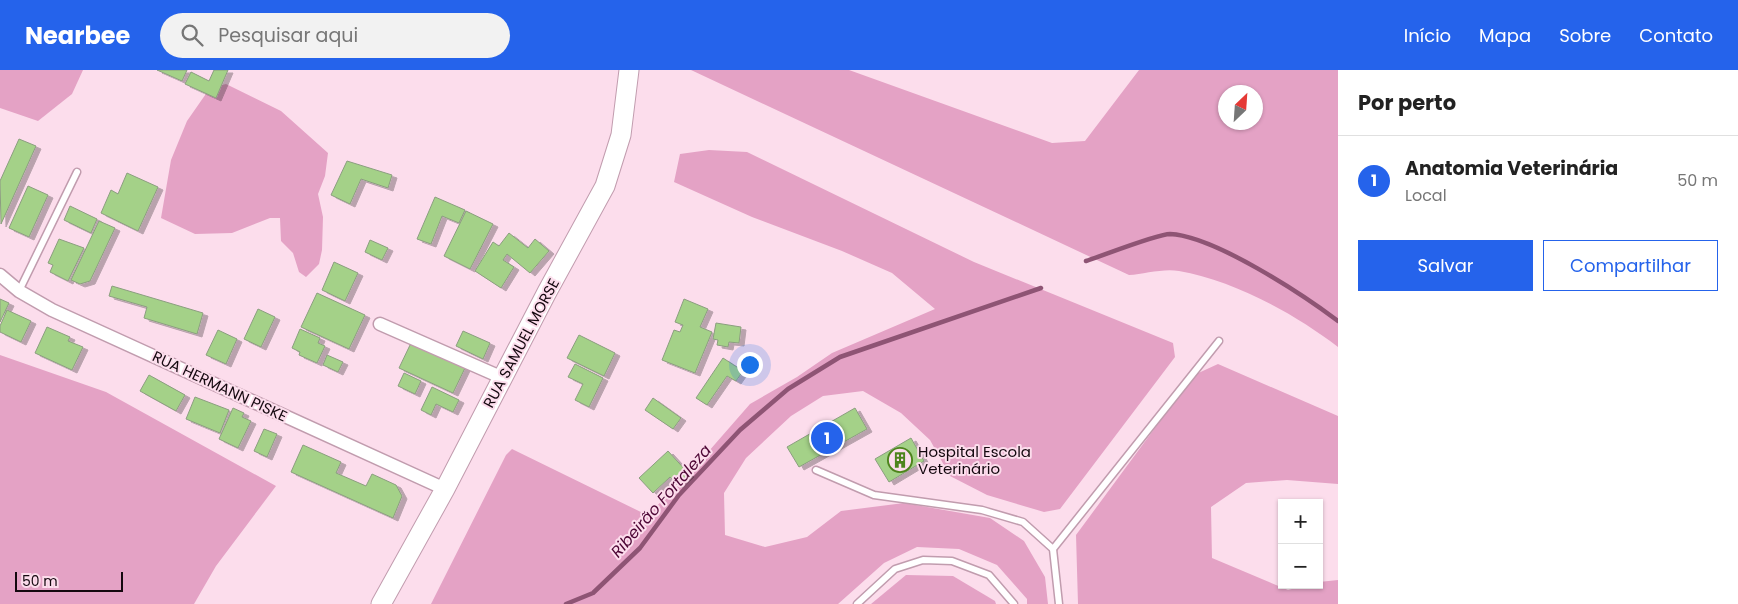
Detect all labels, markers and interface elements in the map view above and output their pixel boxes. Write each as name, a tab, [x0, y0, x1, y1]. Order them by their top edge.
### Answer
search box	[160, 13, 510, 58]
text: Nearbee	[25, 19, 130, 52]
icon: search	[178, 21, 206, 49]
text: Pesquisar aqui	[218, 22, 358, 49]
text: Início	[1404, 23, 1451, 48]
text: Mapa	[1479, 23, 1531, 48]
text: Sobre	[1559, 23, 1611, 48]
text: Contato	[1639, 23, 1713, 48]
north arrow	[1218, 85, 1263, 130]
text: Por perto	[1358, 88, 1456, 117]
text: Anatomia Veterinária	[1405, 155, 1618, 182]
text: 1	[1371, 169, 1377, 192]
text: 50 m	[1677, 169, 1718, 192]
text: Local	[1405, 184, 1447, 207]
button: Salvar	[1358, 240, 1533, 291]
button: Compartilhar	[1543, 240, 1718, 291]
street label: RUA SAMUEL MORSE	[478, 275, 564, 411]
street label: RUA HERMANN PISKE	[149, 346, 291, 426]
your location	[737, 352, 763, 378]
pin: 1	[811, 419, 843, 457]
water label: Ribeirão Fortaleza	[605, 439, 717, 563]
place label: Hospital Escola Veterinário	[918, 441, 1031, 479]
building icon: Hospital Escola Veterinário	[887, 447, 913, 473]
map controls	[1278, 499, 1323, 589]
button: +	[1278, 499, 1323, 544]
button: −	[1278, 544, 1323, 589]
scale bar	[15, 569, 122, 592]
text: 50 m	[22, 571, 58, 591]

